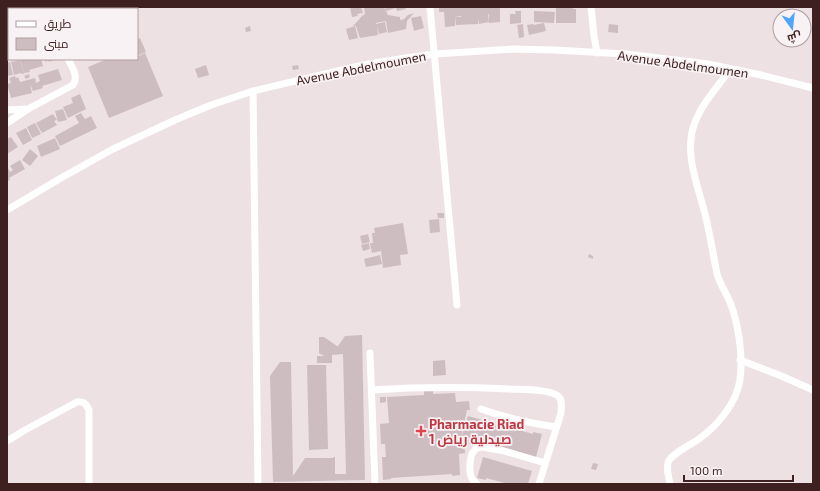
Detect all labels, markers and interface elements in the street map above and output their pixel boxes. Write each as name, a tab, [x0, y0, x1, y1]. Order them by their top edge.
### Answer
legend	[8, 8, 138, 60]
north arrow	[772, 8, 812, 48]
text: طريق	[44, 16, 72, 31]
text: ش	[786, 29, 803, 46]
text: مبنى	[44, 36, 69, 51]
street label: Avenue Abdelmoumen	[617, 47, 749, 81]
street label: Avenue Abdelmoumen	[295, 48, 427, 88]
place label: Pharmacie Riad 1 صيدلية رياض	[429, 416, 524, 447]
marker: Pharmacie Riad 1 صيدلية رياض	[416, 426, 426, 436]
scale bar	[684, 457, 793, 483]
text: 100 m	[690, 463, 722, 477]

